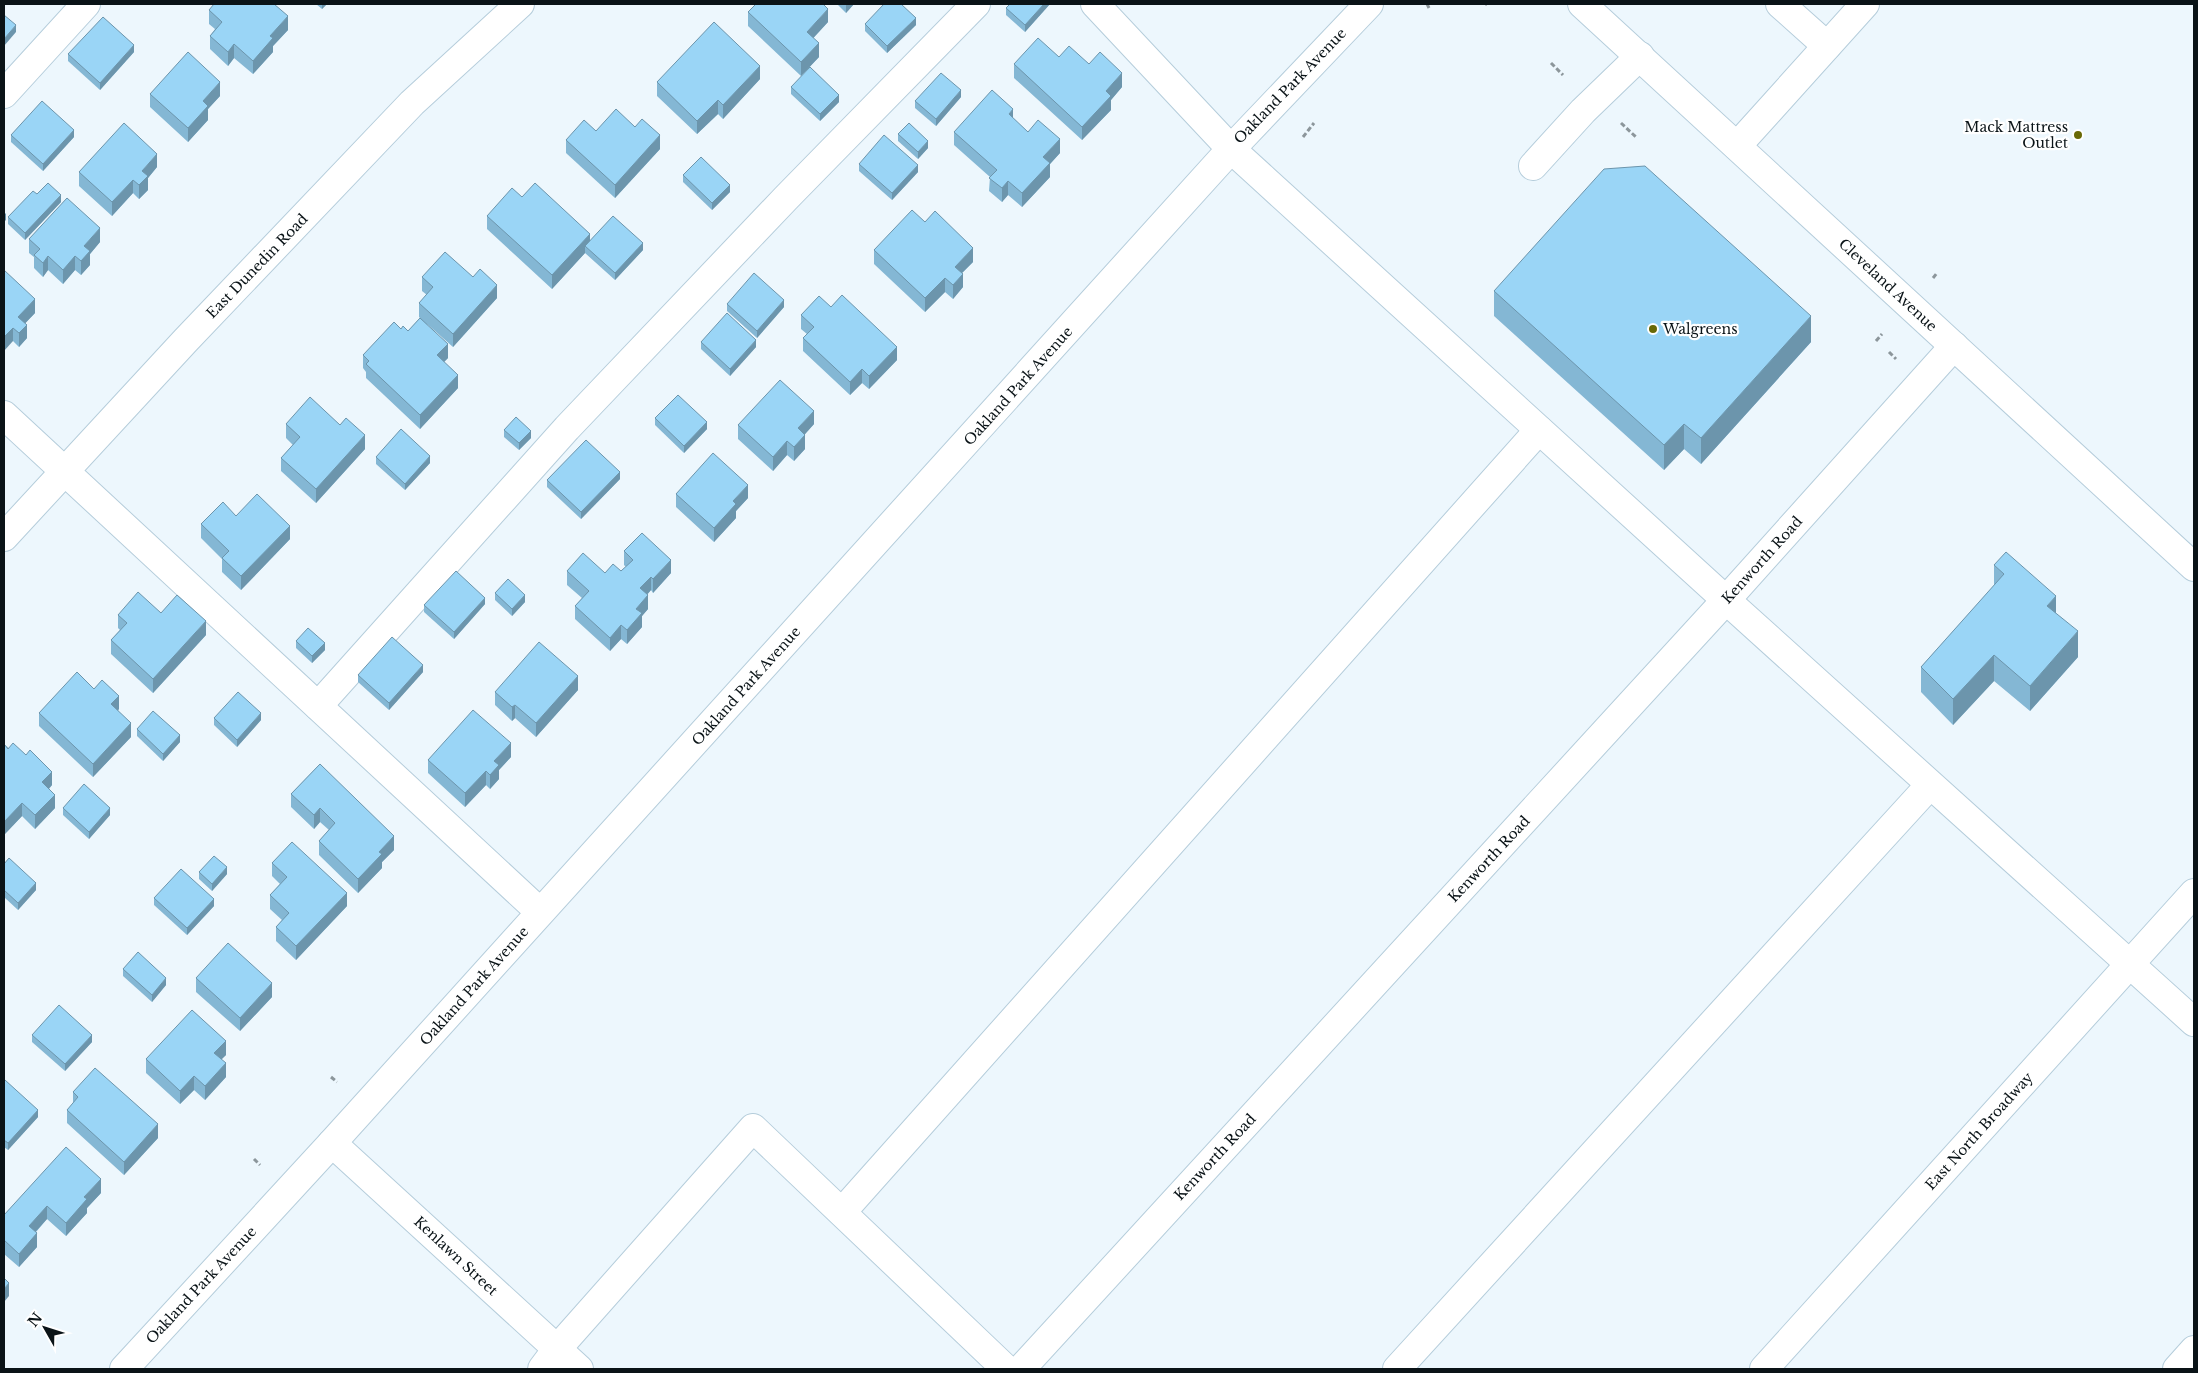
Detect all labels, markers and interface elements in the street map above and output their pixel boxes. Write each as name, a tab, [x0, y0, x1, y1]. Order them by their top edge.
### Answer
street label: Oakland Park Avenue	[1230, 24, 1350, 148]
place label: Mack Mattress Outlet	[1964, 118, 2069, 152]
marker: Mack Mattress Outlet	[2072, 129, 2084, 141]
street label: East Dunedin Road	[203, 210, 312, 322]
street label: Cleveland Avenue	[1835, 235, 1941, 335]
place label: Walgreens	[1662, 320, 1738, 338]
street label: Oakland Park Avenue	[960, 323, 1076, 449]
marker: Walgreens	[1647, 323, 1659, 335]
street label: Kenworth Road	[1718, 512, 1806, 608]
street label: Oakland Park Avenue	[688, 623, 804, 749]
street label: Kenworth Road	[1444, 812, 1534, 906]
street label: Oakland Park Avenue	[416, 923, 532, 1049]
street label: East North Broadway	[1921, 1068, 2037, 1194]
street label: Kenworth Road	[1170, 1110, 1260, 1204]
street label: Kenlawn Street	[410, 1213, 502, 1300]
street label: Oakland Park Avenue	[142, 1223, 260, 1347]
north arrow	[20, 1303, 70, 1353]
text: N	[24, 1309, 46, 1331]

